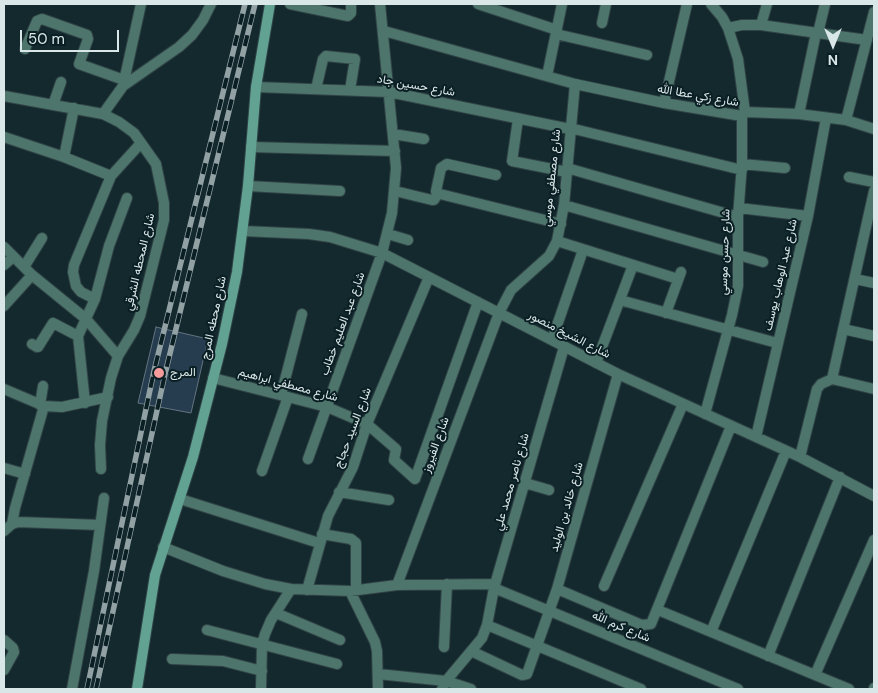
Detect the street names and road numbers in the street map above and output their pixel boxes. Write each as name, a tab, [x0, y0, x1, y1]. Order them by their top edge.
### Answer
street label: شارع حسين جاد	[376, 72, 456, 100]
street label: شارع زكي عطا الله	[656, 82, 740, 110]
street label: شارع مصطفي موسي	[540, 128, 564, 228]
street label: شارع حسن موسي	[716, 209, 734, 295]
street label: شارع المحطه الشرقي	[122, 212, 158, 312]
street label: شارع عبد الوهاب يوسف	[761, 218, 801, 332]
street label: شارع عبد العليم خطاب	[318, 270, 368, 378]
street label: شارع محطه المرج	[198, 275, 230, 361]
street label: شارع الشيخ منصور	[525, 308, 613, 362]
street label: شارع مصطفي ابراهيم	[237, 365, 339, 405]
street label: شارع السيد حجاج	[331, 386, 375, 470]
street label: شارع الفيروز	[419, 415, 453, 475]
street label: شارع ناصر محمد علي	[491, 432, 533, 532]
street label: شارع خالد بن الوليد	[547, 460, 587, 554]
street label: شارع كرم الله	[590, 608, 652, 646]

